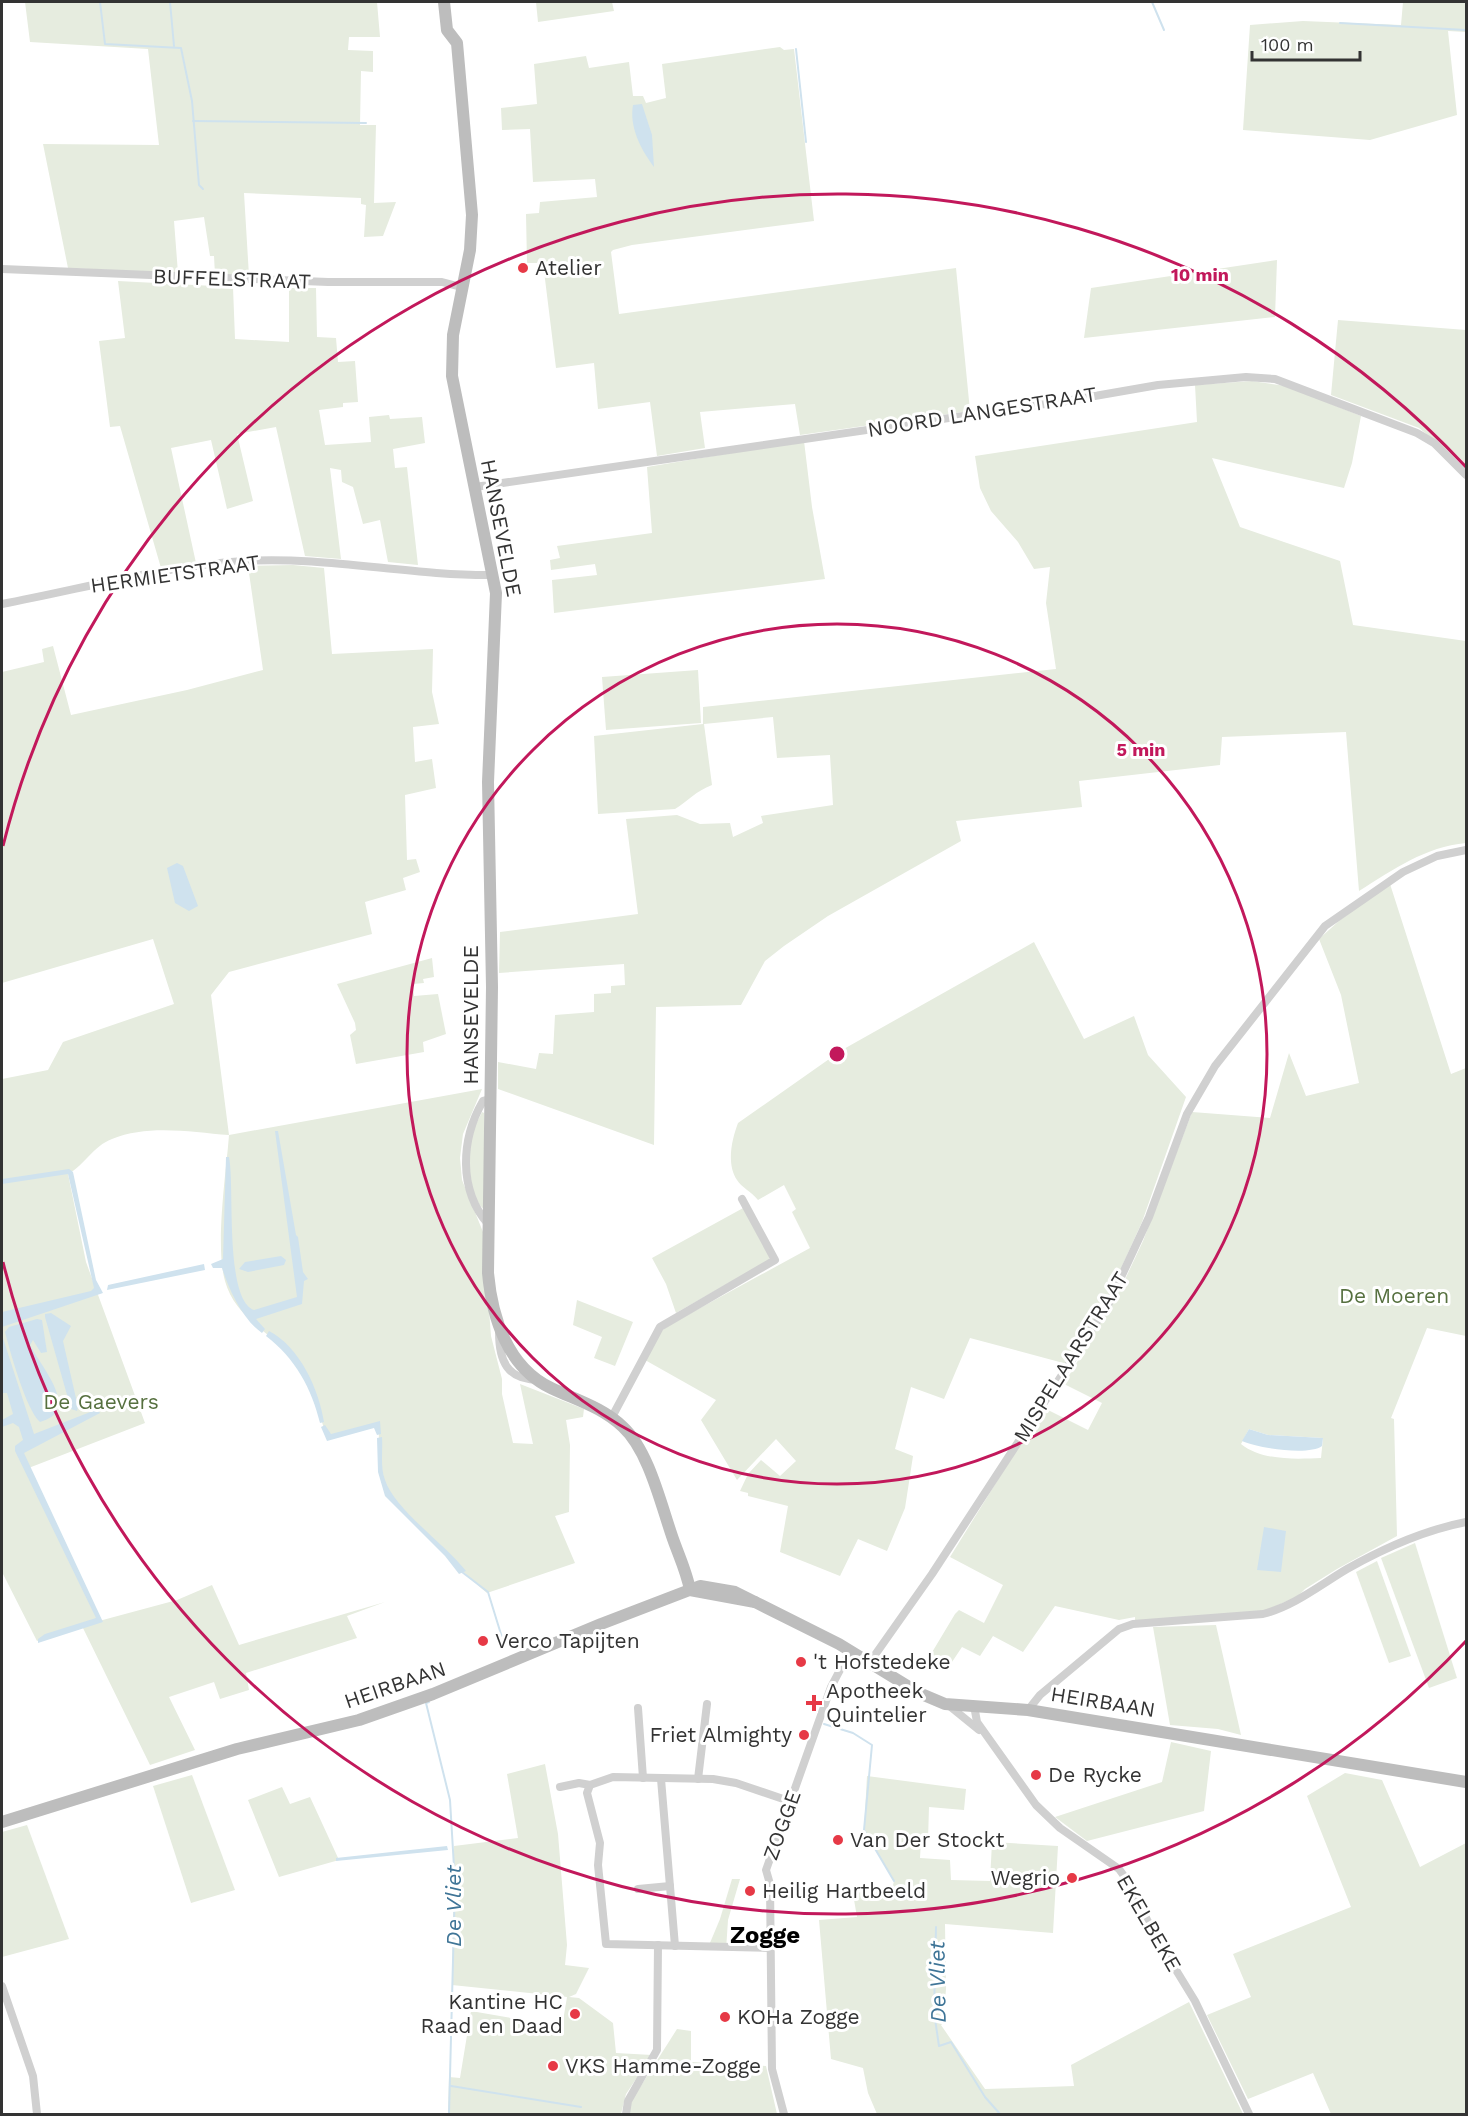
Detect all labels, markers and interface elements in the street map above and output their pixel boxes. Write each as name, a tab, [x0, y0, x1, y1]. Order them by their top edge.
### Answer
scale bar	[1252, 24, 1360, 62]
text: 100 m	[1261, 34, 1314, 55]
place label: Atelier	[535, 255, 602, 280]
marker: Atelier	[516, 261, 530, 275]
street label: BUFFELSTRAAT	[153, 263, 312, 294]
text: 10 min	[1171, 264, 1229, 285]
street label: NOORD LANGESTRAAT	[866, 381, 1099, 442]
street label: HANSEVELDE	[476, 457, 527, 599]
street label: HERMIETSTRAAT	[89, 549, 261, 598]
text: 5 min	[1117, 739, 1165, 760]
street label: HANSEVELDE	[458, 945, 483, 1085]
centre of rings	[827, 1044, 847, 1064]
street label: MISPELAARSTRAAT	[1008, 1267, 1133, 1446]
park label: De Moeren	[1339, 1283, 1449, 1308]
park label: De Gaevers	[43, 1389, 159, 1414]
place label: Verco Tapijten	[495, 1628, 640, 1653]
marker: Verco Tapijten	[476, 1634, 490, 1648]
place label: 't Hofstedeke	[813, 1649, 951, 1674]
marker: 't Hofstedeke	[794, 1655, 808, 1669]
street label: HEIRBAAN	[341, 1656, 449, 1714]
place label: Apotheek Quintelier	[826, 1678, 927, 1727]
street label: HEIRBAAN	[1049, 1681, 1157, 1722]
marker: Apotheek Quintelier	[807, 1696, 821, 1710]
place label: Friet Almighty	[649, 1722, 792, 1747]
marker: Friet Almighty	[797, 1728, 811, 1742]
place label: De Rycke	[1048, 1762, 1142, 1787]
marker: De Rycke	[1029, 1768, 1043, 1782]
street label: ZOGGE	[757, 1786, 806, 1863]
place label: Van Der Stockt	[850, 1827, 1004, 1852]
marker: Van Der Stockt	[831, 1833, 845, 1847]
water label: De Vliet	[441, 1864, 466, 1947]
place label: Wegrio	[990, 1865, 1060, 1890]
street label: EKELBEKE	[1112, 1870, 1187, 1976]
marker: Wegrio	[1065, 1871, 1079, 1885]
place label: Heilig Hartbeeld	[762, 1878, 926, 1903]
marker: Heilig Hartbeeld	[743, 1884, 757, 1898]
district label: Zogge	[730, 1921, 800, 1949]
water label: De Vliet	[924, 1940, 951, 2023]
place label: Kantine HC Raad en Daad	[421, 1989, 563, 2038]
place label: KOHa Zogge	[737, 2004, 860, 2029]
marker: Kantine HC Raad en Daad	[568, 2007, 582, 2021]
marker: KOHa Zogge	[718, 2010, 732, 2024]
place label: VKS Hamme-Zogge	[565, 2053, 761, 2078]
marker: VKS Hamme-Zogge	[546, 2059, 560, 2073]

